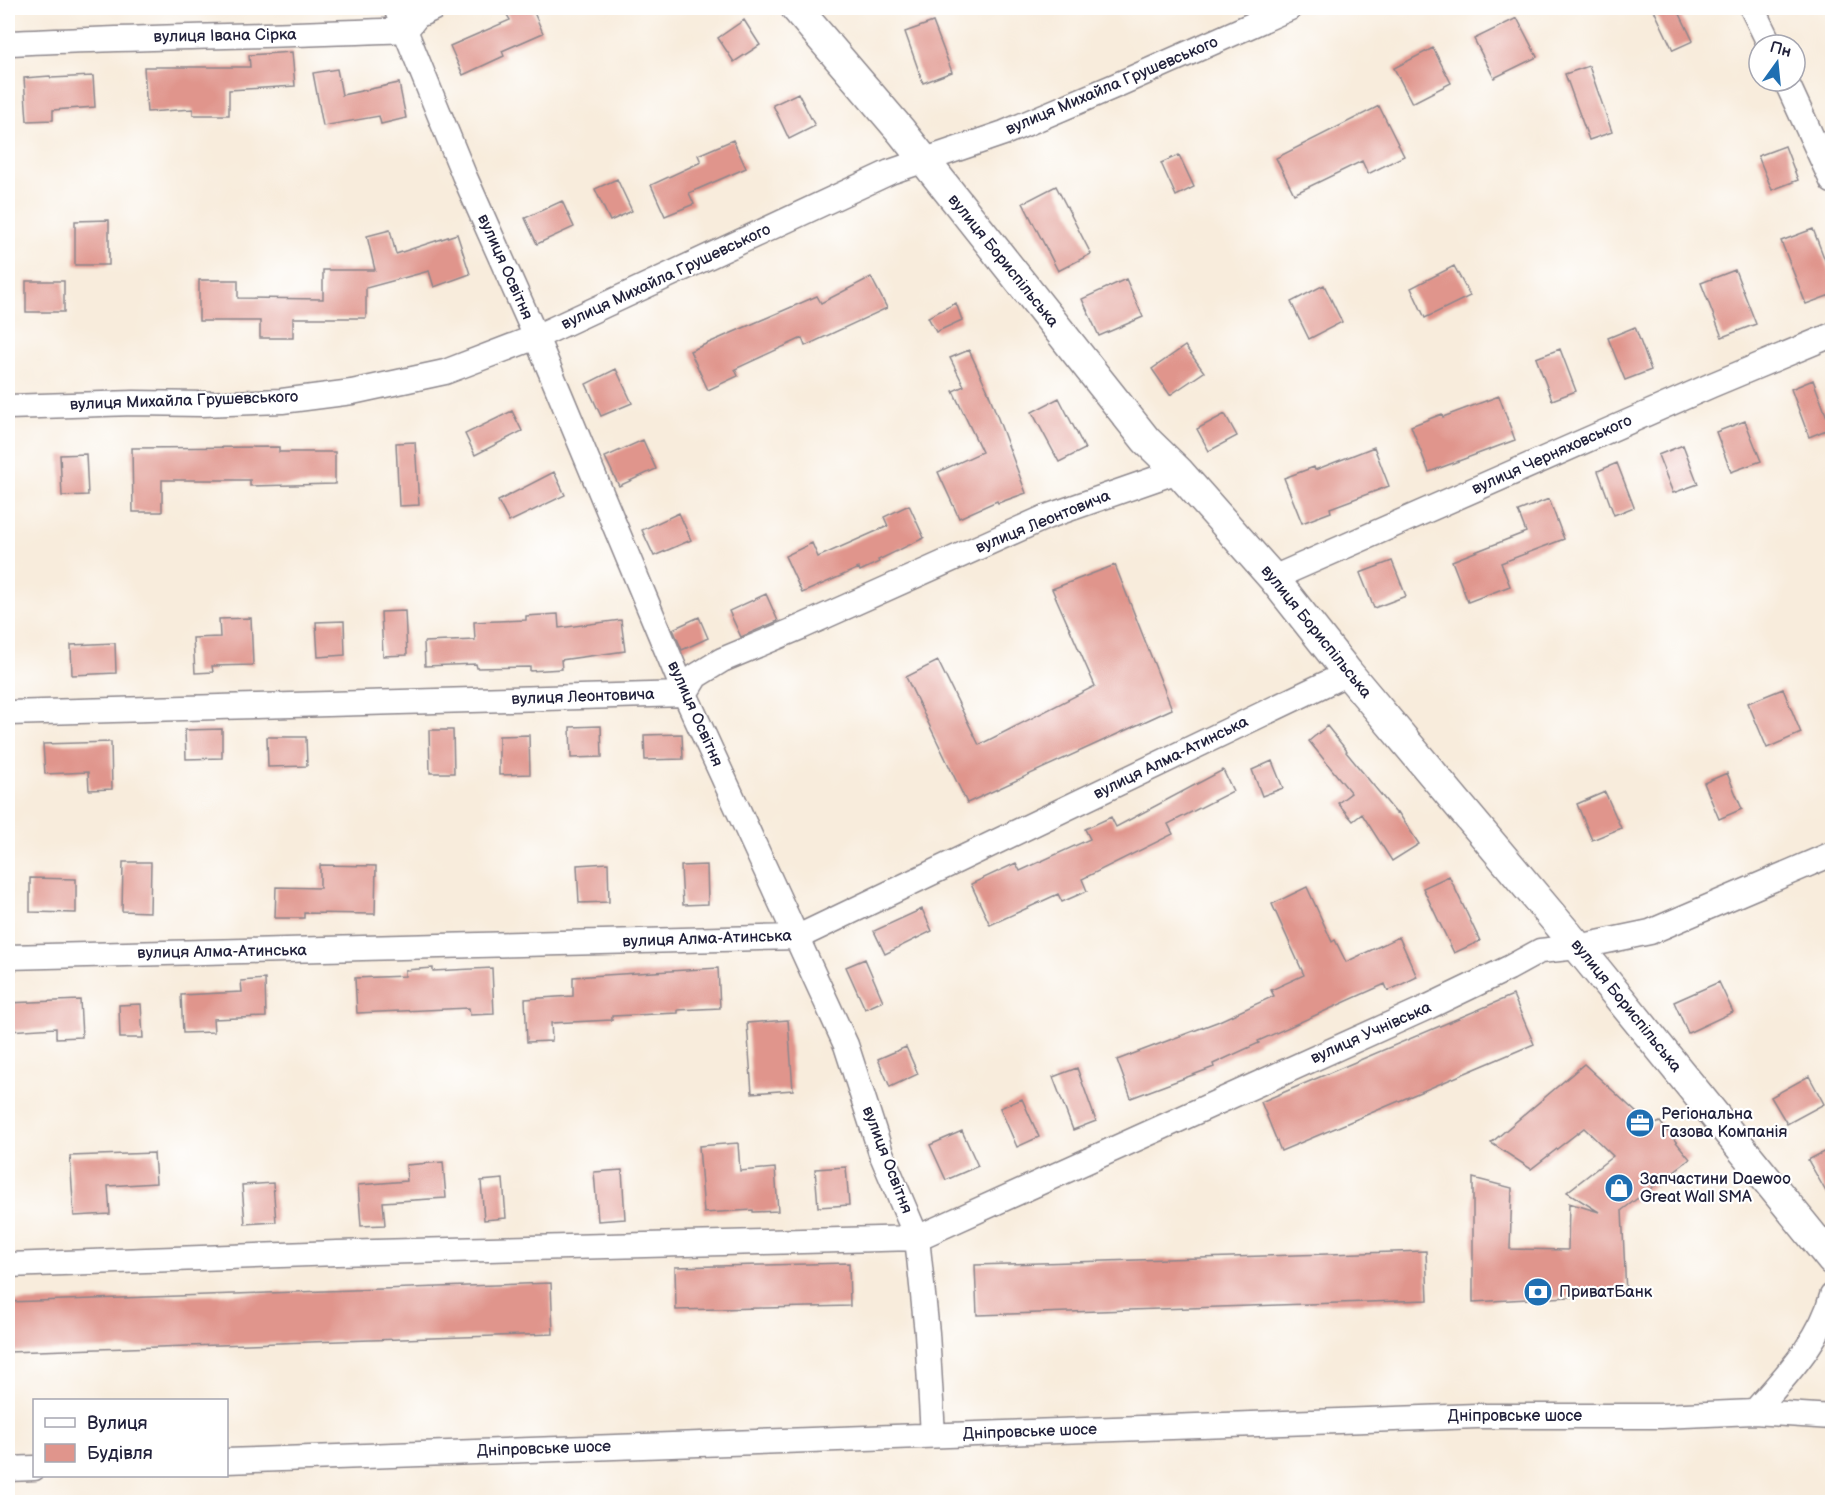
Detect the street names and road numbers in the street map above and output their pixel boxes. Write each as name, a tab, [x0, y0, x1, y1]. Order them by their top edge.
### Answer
street label: вулиця Івана Сірка	[153, 25, 297, 47]
street label: вулиця Михайла Грушевського	[1003, 33, 1221, 139]
street label: вулиця Бориспільська	[944, 191, 1063, 332]
street label: вулиця Освітня	[473, 211, 537, 323]
street label: вулиця Михайла Грушевського	[558, 220, 774, 334]
street label: вулиця Михайла Грушевського	[69, 388, 299, 414]
street label: вулиця Черняховського	[1469, 411, 1635, 499]
street label: вулиця Леонтовича	[973, 486, 1114, 558]
street label: вулиця Бориспільська	[1257, 562, 1376, 703]
street label: вулиця Освітня	[663, 658, 727, 770]
street label: вулиця Леонтовича	[511, 685, 656, 709]
street label: вулиця Алма-Атинська	[1091, 712, 1252, 804]
street label: вулиця Алма-Атинська	[622, 927, 793, 951]
street label: вулиця Бориспільська	[1567, 936, 1686, 1077]
street label: вулиця Алма-Атинська	[137, 941, 308, 963]
street label: вулиця Учнівська	[1308, 998, 1435, 1068]
street label: вулиця Освітня	[858, 1104, 916, 1216]
street label: Дніпровське шосе	[1448, 1407, 1582, 1426]
street label: Дніпровське шосе	[963, 1420, 1098, 1444]
street label: Дніпровське шосе	[477, 1437, 612, 1461]

